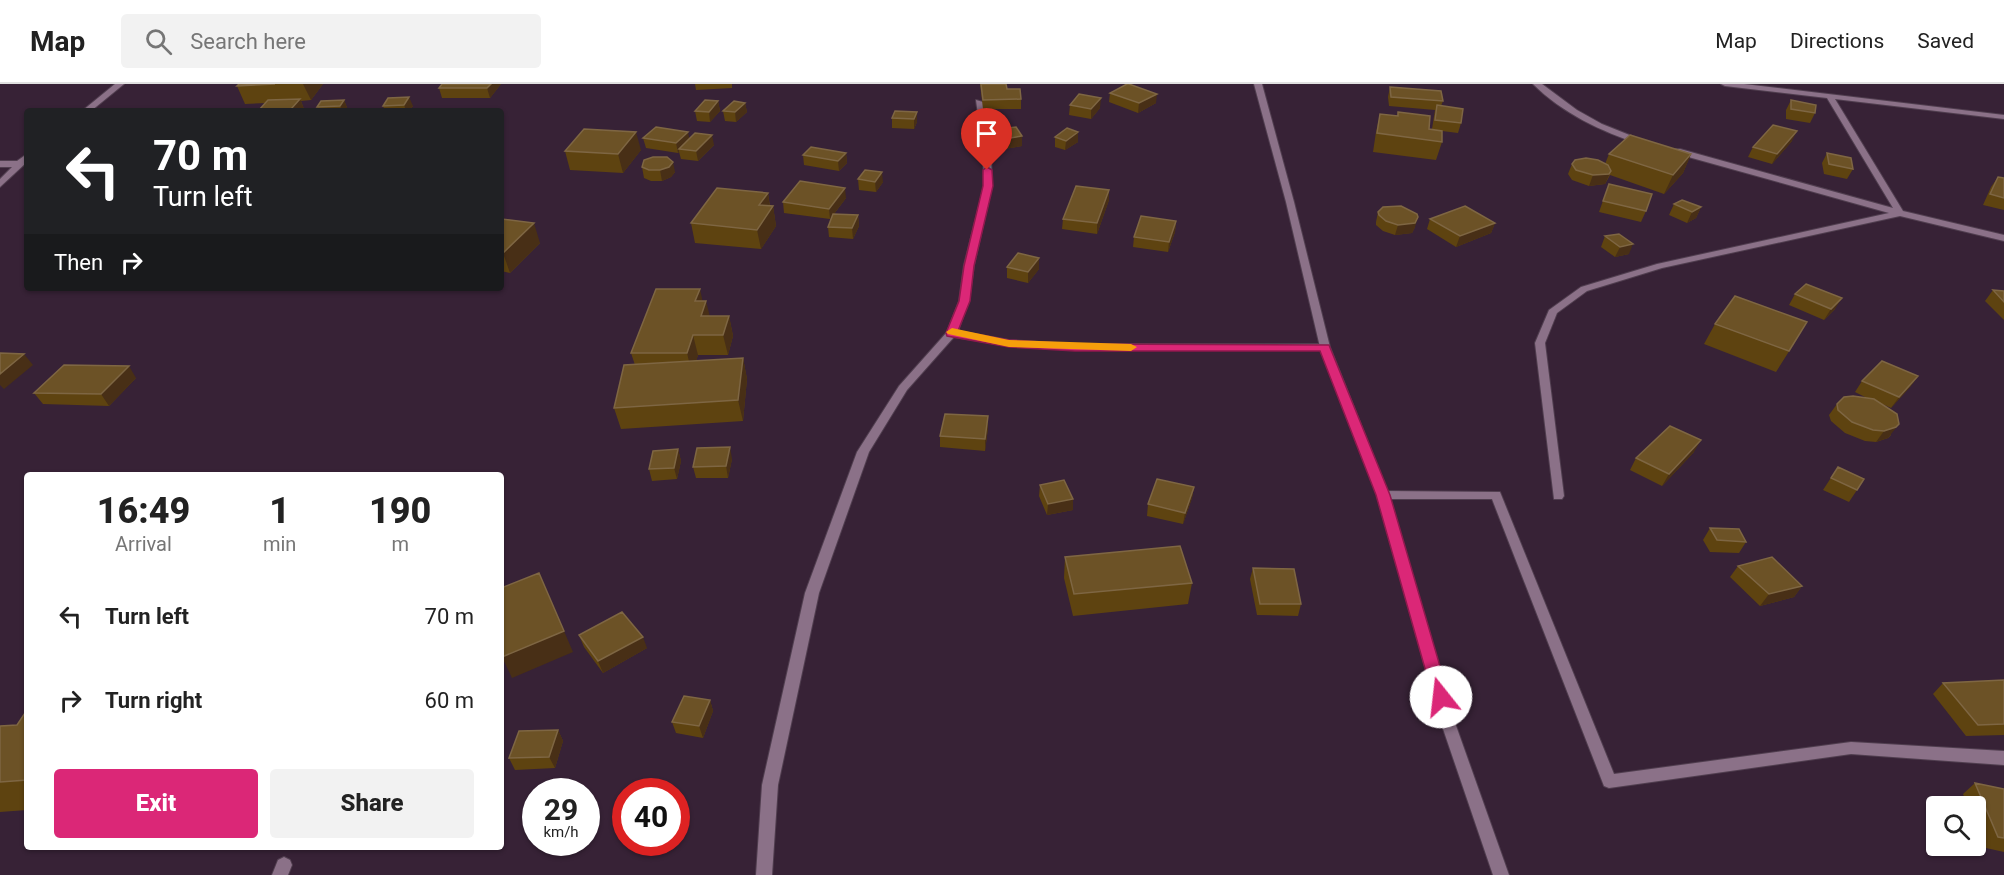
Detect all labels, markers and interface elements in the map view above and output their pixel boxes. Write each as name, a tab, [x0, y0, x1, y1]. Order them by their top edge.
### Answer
search box	[121, 14, 541, 68]
text: Map	[30, 25, 85, 58]
icon: search	[142, 25, 175, 58]
text: Search here	[190, 29, 306, 54]
text: Map	[1715, 29, 1757, 53]
text: Directions	[1790, 29, 1884, 53]
text: Saved	[1917, 29, 1974, 53]
pin	[961, 108, 1012, 170]
icon: arrive	[970, 117, 1003, 150]
text: 70 m	[153, 131, 248, 180]
icon: left	[54, 132, 132, 210]
text: Turn left	[153, 181, 253, 213]
icon: right	[115, 246, 148, 279]
text: Then	[54, 250, 103, 275]
text: 16:49	[97, 490, 190, 532]
text: 1	[269, 490, 290, 532]
text: 190	[369, 490, 431, 532]
text: Arrival	[115, 532, 172, 556]
text: min	[263, 532, 296, 556]
text: m	[391, 532, 409, 556]
icon: left	[54, 600, 87, 633]
text: Turn left	[105, 604, 189, 629]
text: 70 m	[425, 604, 474, 629]
position arrow	[1409, 665, 1473, 729]
icon: right	[54, 684, 87, 717]
text: Turn right	[105, 688, 202, 713]
text: 60 m	[425, 688, 474, 713]
button: Exit	[54, 769, 258, 838]
button: Share	[270, 769, 474, 838]
speed limit sign: 40	[612, 778, 690, 856]
text: 29	[544, 792, 578, 827]
map controls	[1926, 796, 1986, 856]
button: search	[1926, 796, 1986, 856]
text: km/h	[543, 823, 579, 841]

